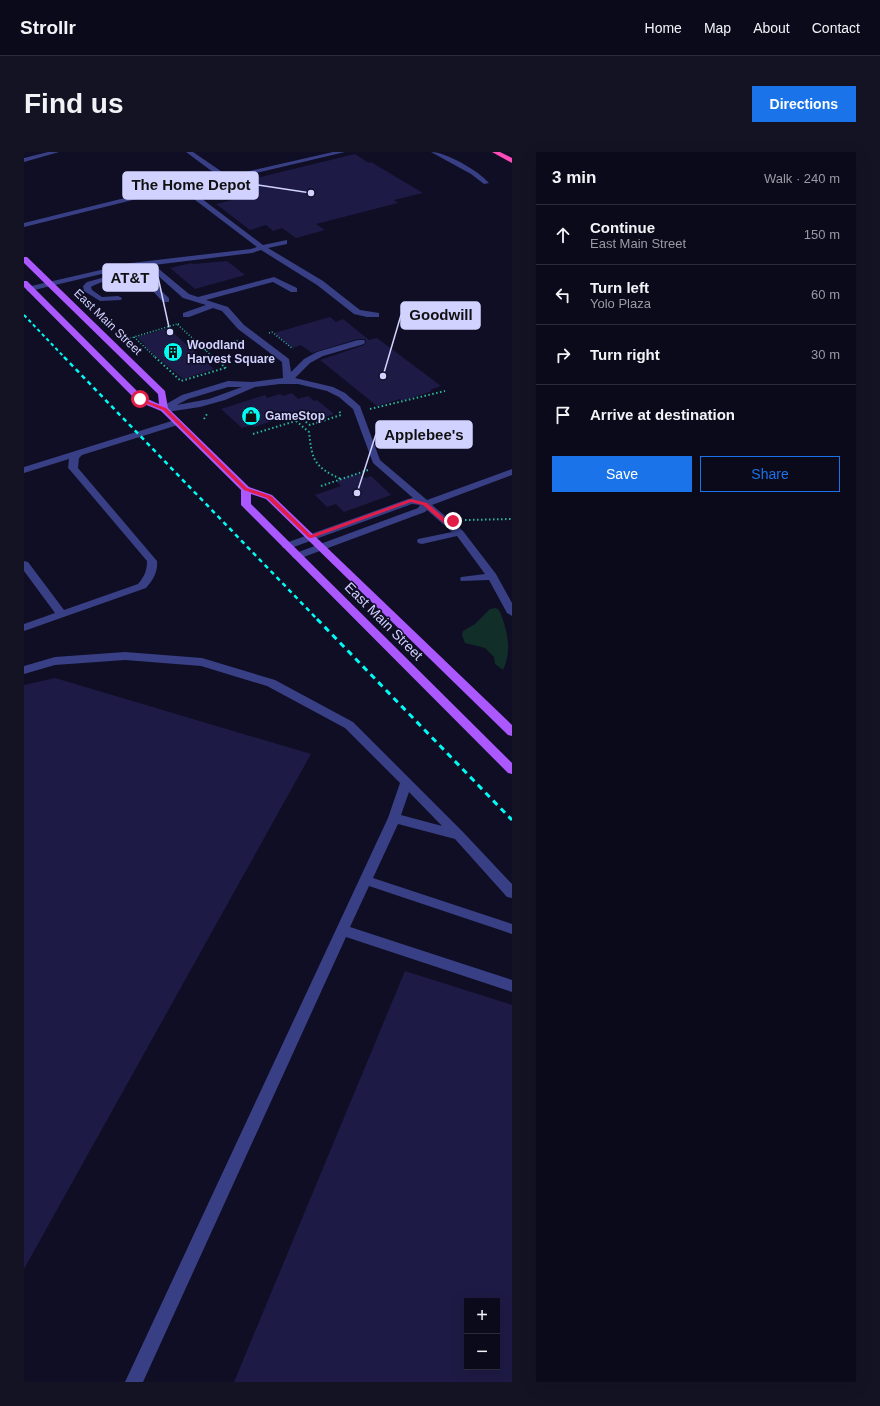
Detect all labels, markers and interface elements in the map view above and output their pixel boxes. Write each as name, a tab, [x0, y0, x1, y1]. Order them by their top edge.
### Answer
text: Strollr	[20, 17, 76, 38]
text: Home	[645, 20, 682, 36]
text: Map	[704, 20, 731, 36]
text: About	[753, 20, 790, 36]
text: Contact	[812, 20, 860, 36]
button: Directions	[752, 86, 856, 122]
text: Find us	[24, 88, 124, 119]
text: 3 min	[552, 168, 596, 187]
text: Walk · 240 m	[764, 171, 840, 186]
callout: The Home Depot	[123, 172, 258, 199]
text: The Home Depot	[131, 176, 251, 193]
text: Continue	[590, 219, 655, 236]
icon: ahead	[552, 224, 574, 246]
text: 150 m	[804, 227, 840, 242]
text: East Main Street	[590, 236, 686, 251]
callout: AT&T	[103, 264, 158, 291]
text: AT&T	[111, 269, 149, 286]
text: Turn left	[590, 279, 649, 296]
icon: left	[552, 284, 574, 306]
street label: East Main Street	[71, 286, 145, 358]
text: 60 m	[811, 287, 840, 302]
text: Yolo Plaza	[590, 296, 651, 311]
callout: Goodwill	[401, 302, 480, 329]
text: Goodwill	[409, 306, 473, 323]
place label: Woodland Harvest Square	[187, 338, 275, 366]
building icon: Woodland Harvest Square	[162, 341, 184, 363]
icon: right	[552, 344, 574, 366]
text: Turn right	[590, 346, 660, 363]
text: 30 m	[811, 347, 840, 362]
route start	[131, 390, 149, 408]
icon: arrive	[552, 404, 574, 426]
shop icon: GameStop	[240, 405, 262, 427]
text: Arrive at destination	[590, 406, 735, 423]
place label: GameStop	[265, 409, 325, 423]
callout: Applebee's	[376, 421, 472, 448]
text: Applebee's	[384, 426, 464, 443]
button: Save	[552, 456, 692, 492]
button: Share	[700, 456, 840, 492]
route end	[444, 512, 462, 530]
street label: East Main Street	[342, 579, 426, 663]
map controls	[464, 1298, 500, 1370]
button: +	[464, 1298, 500, 1334]
button: −	[464, 1334, 500, 1370]

